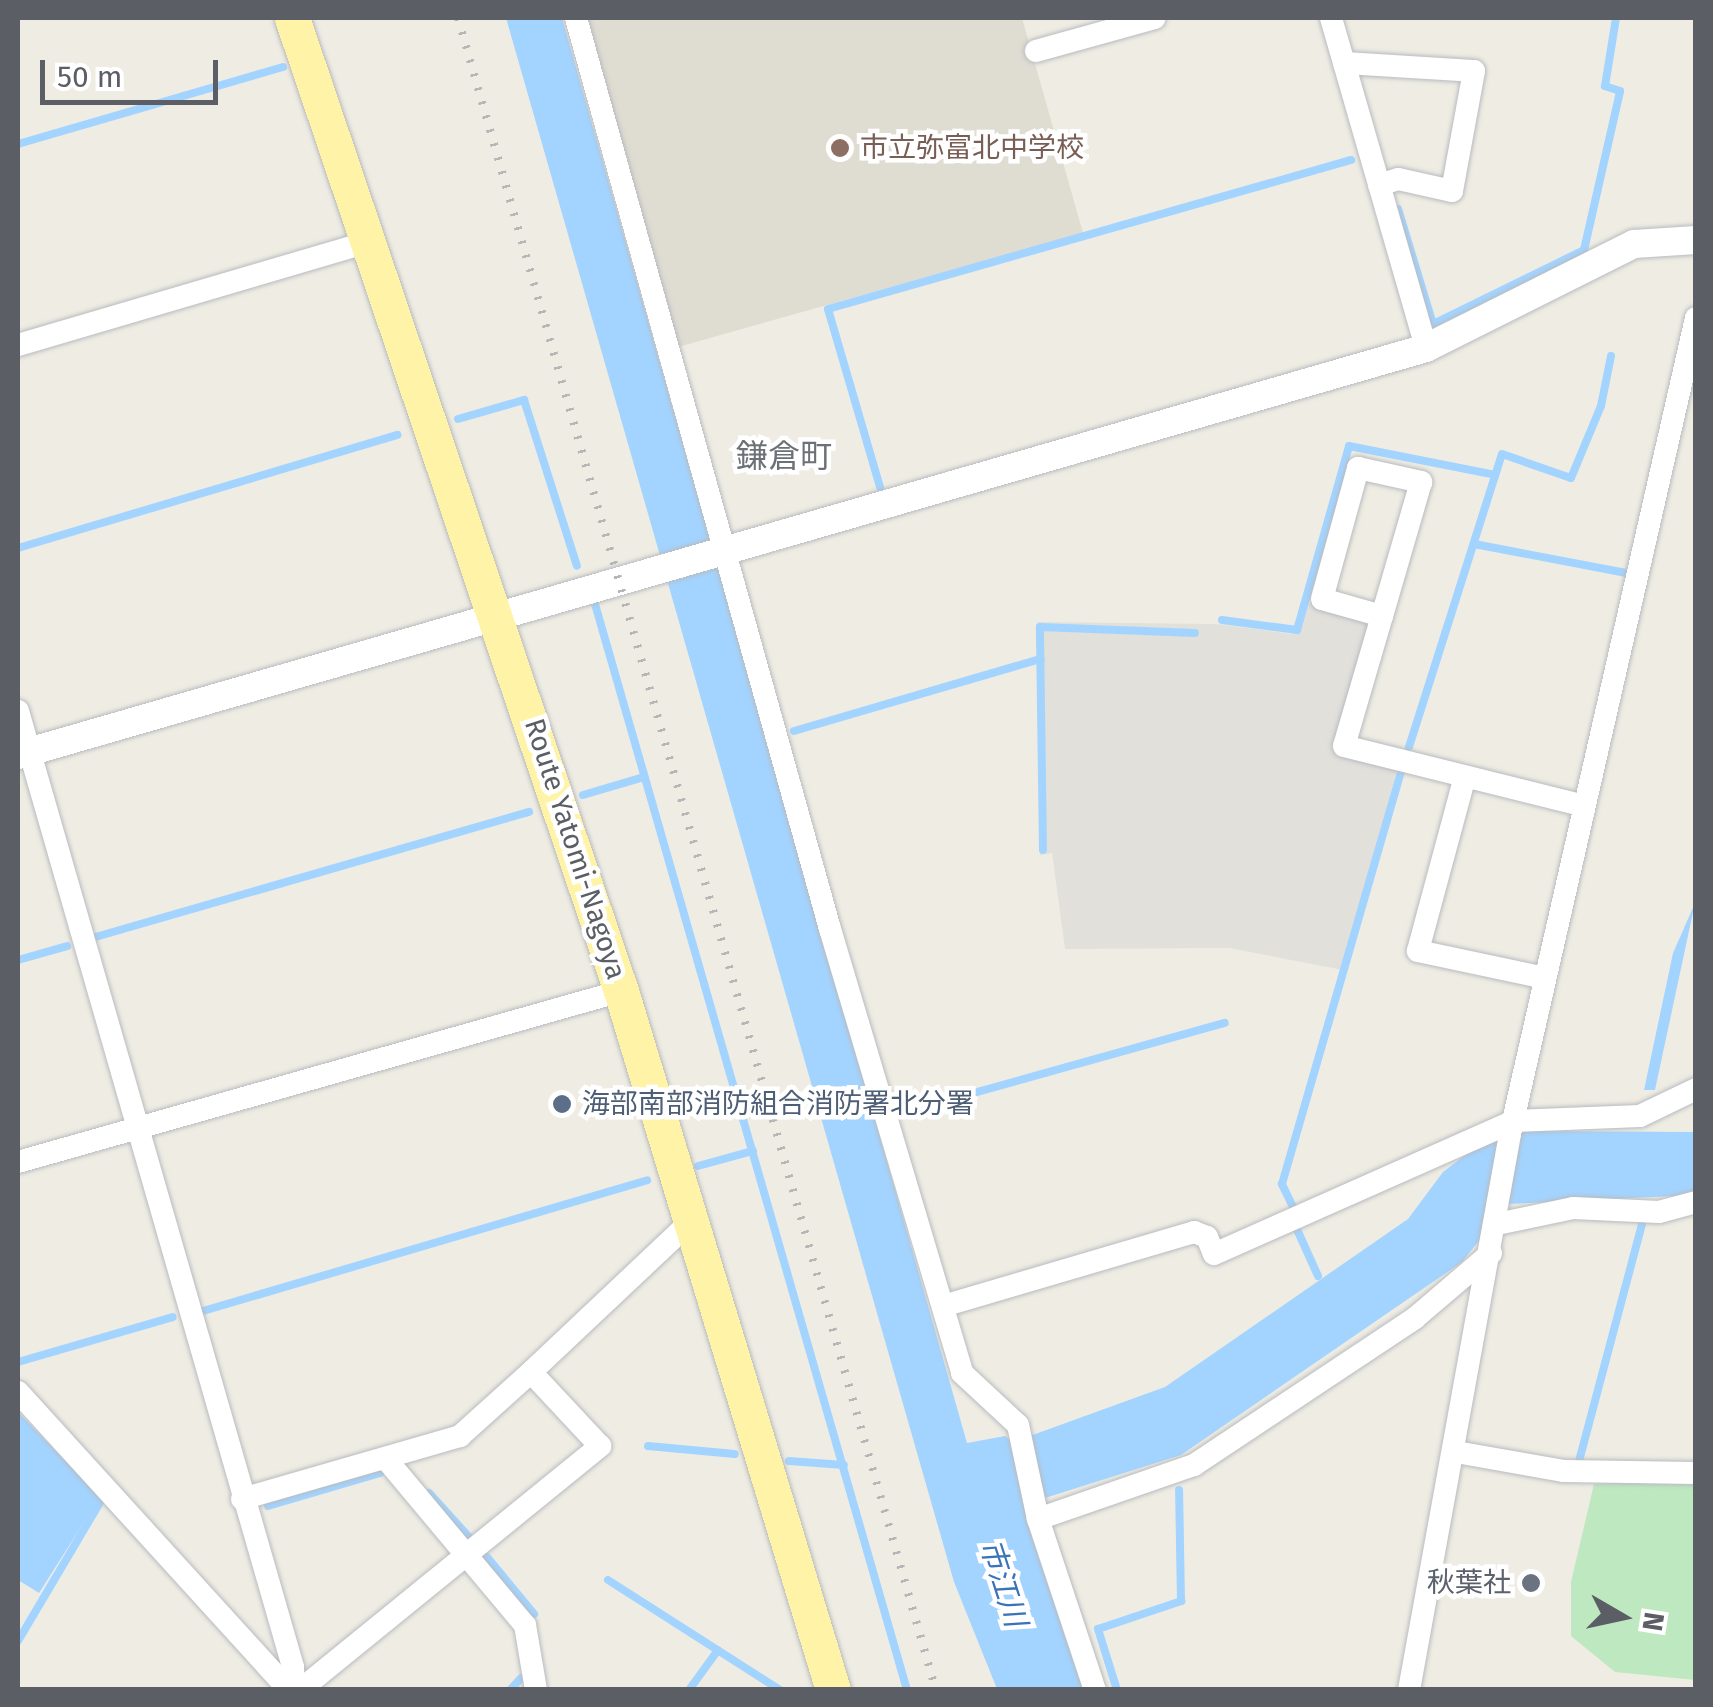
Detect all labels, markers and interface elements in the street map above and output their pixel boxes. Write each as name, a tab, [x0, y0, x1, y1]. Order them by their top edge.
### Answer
scale bar	[45, 40, 222, 102]
text: 50 m	[57, 59, 122, 95]
place label: 市立弥富北中学校	[860, 131, 1084, 165]
marker: 市立弥富北中学校	[829, 137, 851, 159]
district label: 鎌倉町	[736, 437, 832, 475]
street label: Route Yatomi-Nagoya	[517, 714, 633, 984]
place label: 海部南部消防組合消防署北分署	[582, 1087, 974, 1121]
marker: 海部南部消防組合消防署北分署	[551, 1093, 573, 1115]
water label: 市江川	[972, 1535, 1034, 1631]
place label: 秋葉社	[1427, 1566, 1511, 1600]
north arrow	[1573, 1567, 1673, 1667]
marker: 秋葉社	[1520, 1572, 1542, 1594]
text: N	[1635, 1610, 1671, 1634]

